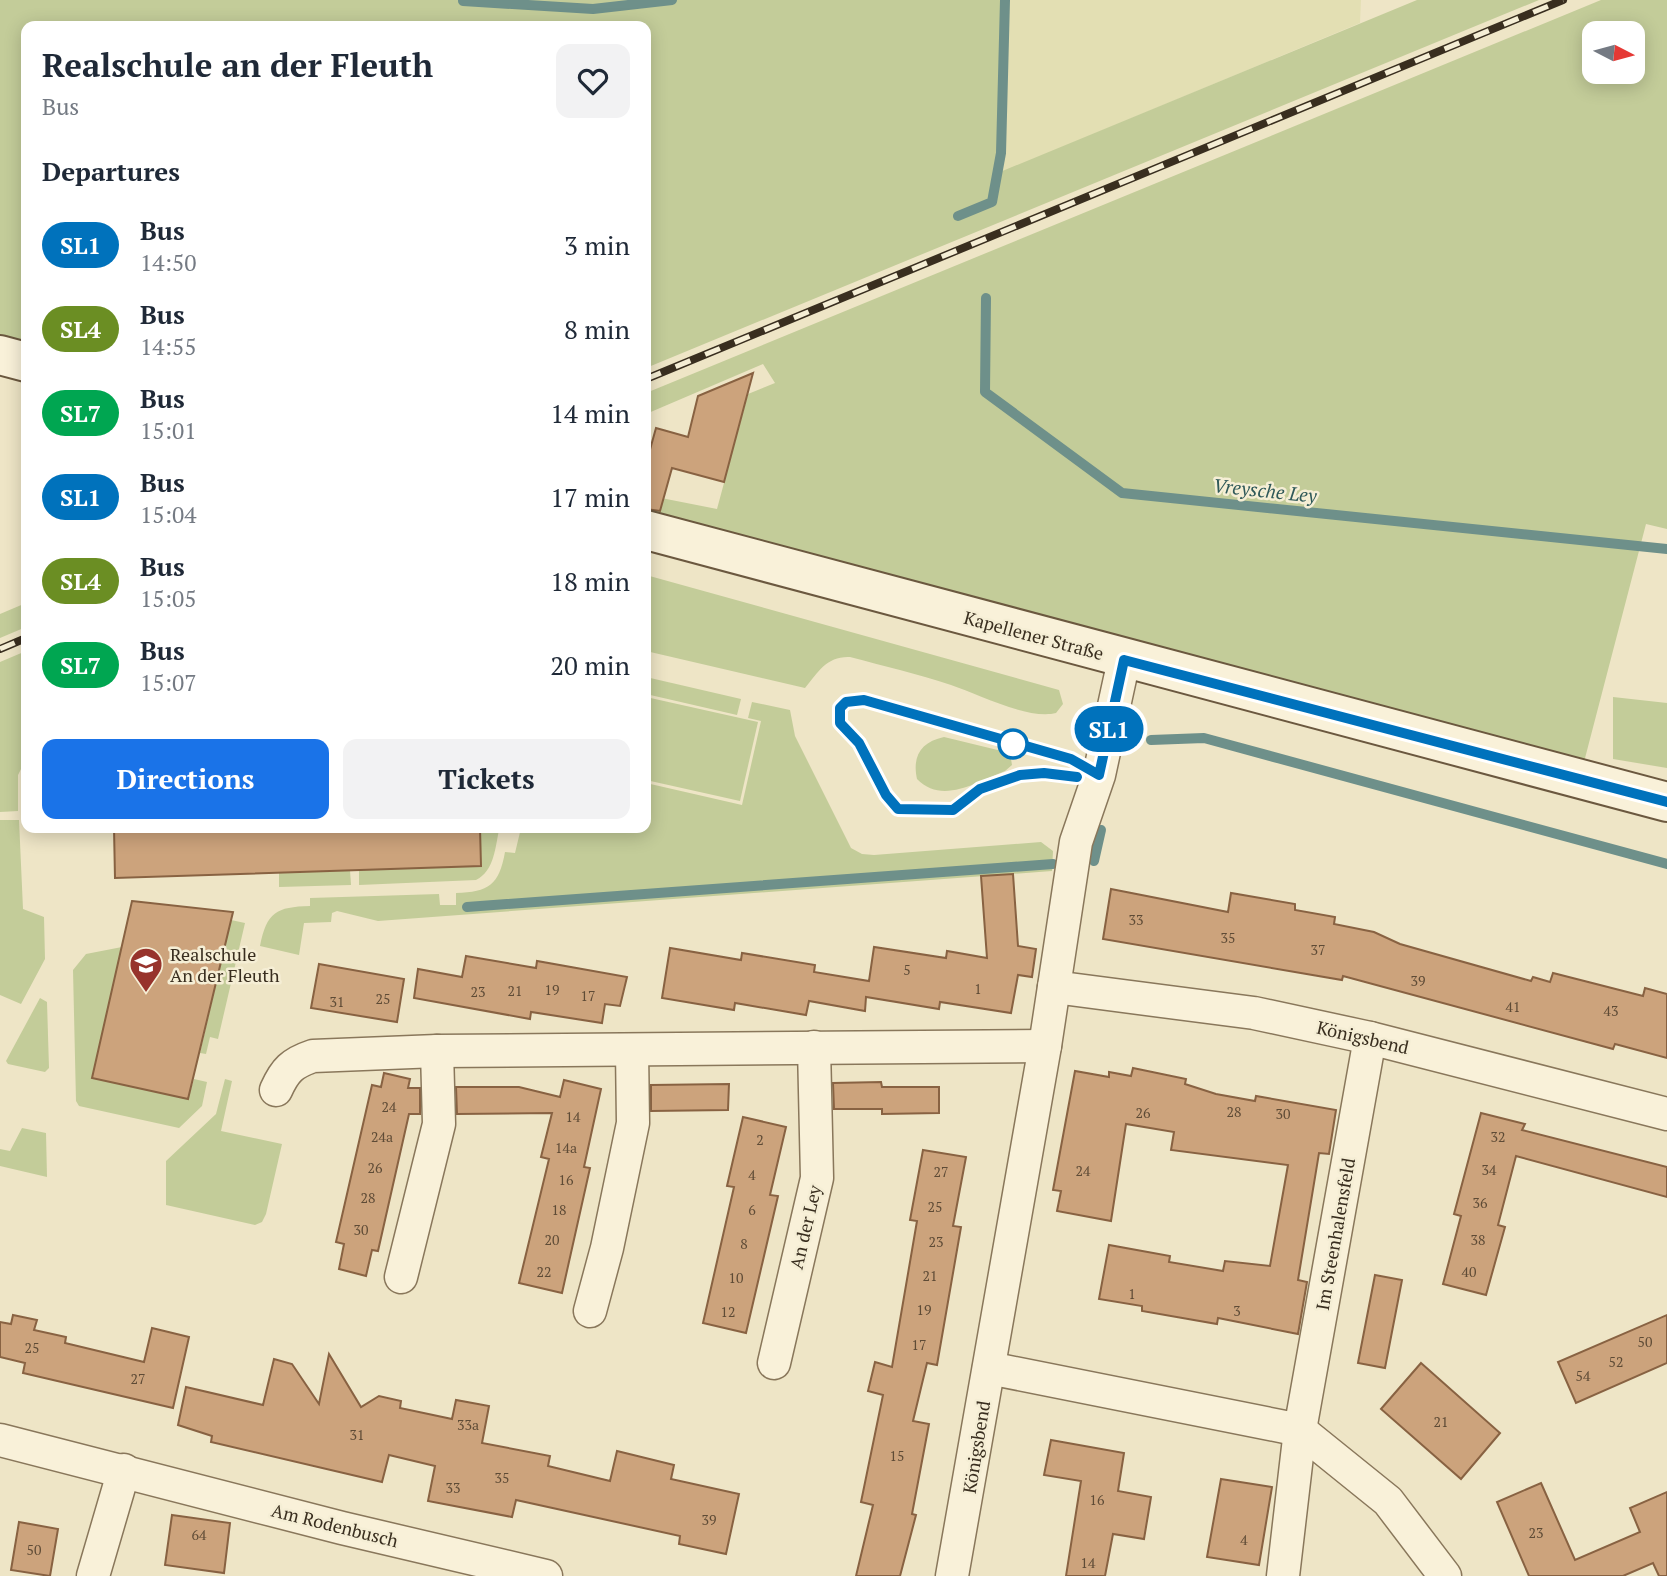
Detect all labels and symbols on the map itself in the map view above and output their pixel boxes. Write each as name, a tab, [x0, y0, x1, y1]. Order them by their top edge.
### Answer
north arrow	[1582, 21, 1645, 84]
water label: Vreysche Ley	[1212, 472, 1319, 508]
street label: Kapellener Straße	[961, 605, 1107, 665]
line badge: SL1	[1069, 706, 1149, 752]
unlabelled marker	[998, 729, 1028, 759]
house number: 33	[1129, 910, 1143, 929]
house number: 35	[1221, 928, 1235, 947]
house number: 37	[1311, 940, 1325, 959]
place label: Realschule An der Fleuth	[170, 942, 280, 987]
school or university icon: Realschule An der Fleuth	[127, 945, 165, 994]
house number: 5	[903, 960, 911, 979]
house number: 39	[1411, 971, 1425, 990]
house number: 1	[974, 979, 982, 998]
house number: 19	[545, 980, 559, 999]
house number: 21	[508, 981, 522, 1000]
house number: 23	[471, 982, 485, 1001]
house number: 17	[581, 986, 595, 1005]
house number: 25	[376, 989, 390, 1008]
house number: 31	[330, 992, 344, 1011]
house number: 41	[1506, 997, 1520, 1016]
house number: 43	[1604, 1001, 1618, 1020]
street label: Königsbend	[1315, 1015, 1411, 1059]
house number: 24	[382, 1097, 397, 1116]
house number: 28	[1227, 1102, 1241, 1121]
house number: 26	[1136, 1103, 1151, 1122]
house number: 30	[1276, 1104, 1290, 1123]
house number: 14	[566, 1107, 581, 1126]
house number: 24a	[371, 1127, 393, 1146]
house number: 32	[1491, 1127, 1505, 1146]
house number: 2	[756, 1130, 764, 1149]
house number: 14a	[555, 1138, 577, 1157]
street label: Im Steenhalensfeld	[1310, 1156, 1360, 1312]
house number: 26	[368, 1158, 383, 1177]
house number: 34	[1482, 1160, 1497, 1179]
house number: 24	[1076, 1161, 1091, 1180]
house number: 27	[934, 1162, 948, 1181]
house number: 4	[748, 1165, 756, 1184]
house number: 16	[559, 1170, 574, 1189]
street label: An der Ley	[784, 1182, 826, 1271]
house number: 28	[361, 1188, 375, 1207]
house number: 36	[1473, 1193, 1488, 1212]
house number: 25	[928, 1197, 942, 1216]
house number: 18	[552, 1200, 566, 1219]
house number: 6	[748, 1200, 756, 1219]
house number: 30	[354, 1220, 368, 1239]
house number: 20	[545, 1230, 559, 1249]
house number: 38	[1471, 1230, 1485, 1249]
house number: 23	[929, 1232, 943, 1251]
house number: 8	[740, 1234, 748, 1253]
house number: 22	[537, 1262, 551, 1281]
house number: 40	[1462, 1262, 1476, 1281]
house number: 21	[923, 1266, 937, 1285]
house number: 10	[729, 1268, 743, 1287]
house number: 1	[1128, 1284, 1136, 1303]
house number: 19	[917, 1300, 931, 1319]
house number: 3	[1233, 1301, 1241, 1320]
house number: 12	[721, 1302, 735, 1321]
house number: 50	[1638, 1332, 1652, 1351]
house number: 17	[912, 1335, 926, 1354]
house number: 25	[25, 1338, 39, 1357]
house number: 52	[1609, 1352, 1623, 1371]
house number: 54	[1576, 1366, 1591, 1385]
house number: 27	[131, 1369, 145, 1388]
street label: Königsbend	[957, 1399, 995, 1495]
house number: 21	[1434, 1412, 1448, 1431]
house number: 33a	[457, 1415, 479, 1434]
house number: 31	[350, 1425, 364, 1444]
house number: 15	[890, 1446, 904, 1465]
house number: 35	[495, 1468, 509, 1487]
house number: 33	[446, 1478, 460, 1497]
house number: 16	[1090, 1490, 1105, 1509]
street label: Am Rodenbusch	[269, 1498, 401, 1552]
house number: 39	[702, 1510, 716, 1529]
house number: 23	[1529, 1523, 1543, 1542]
house number: 64	[192, 1525, 207, 1544]
house number: 4	[1240, 1530, 1248, 1549]
house number: 50	[27, 1540, 41, 1559]
house number: 14	[1081, 1553, 1096, 1572]

